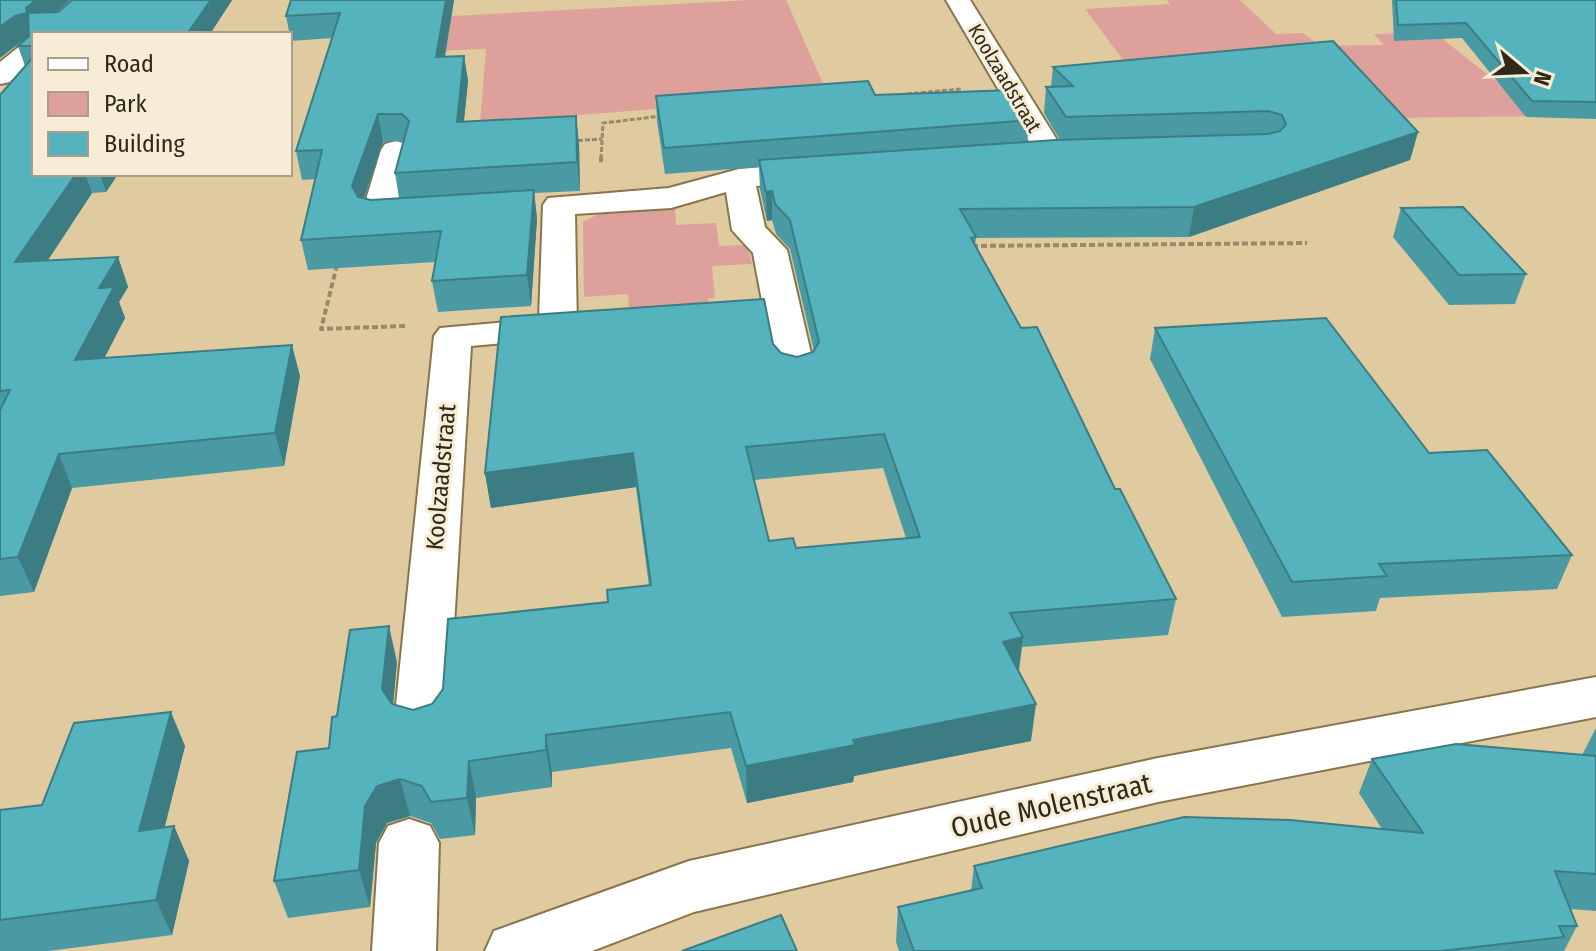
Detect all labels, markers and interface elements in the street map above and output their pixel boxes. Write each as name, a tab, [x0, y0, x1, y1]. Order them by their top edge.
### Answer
street label: Koolzaadstraat	[963, 19, 1047, 137]
legend	[32, 32, 292, 176]
north arrow	[1484, 32, 1564, 112]
text: Road	[104, 50, 154, 78]
text: N	[1528, 68, 1557, 89]
text: Park	[104, 90, 147, 118]
text: Building	[104, 130, 186, 158]
street label: Koolzaadstraat	[421, 403, 461, 551]
street label: Oude Molenstraat	[948, 766, 1155, 845]

